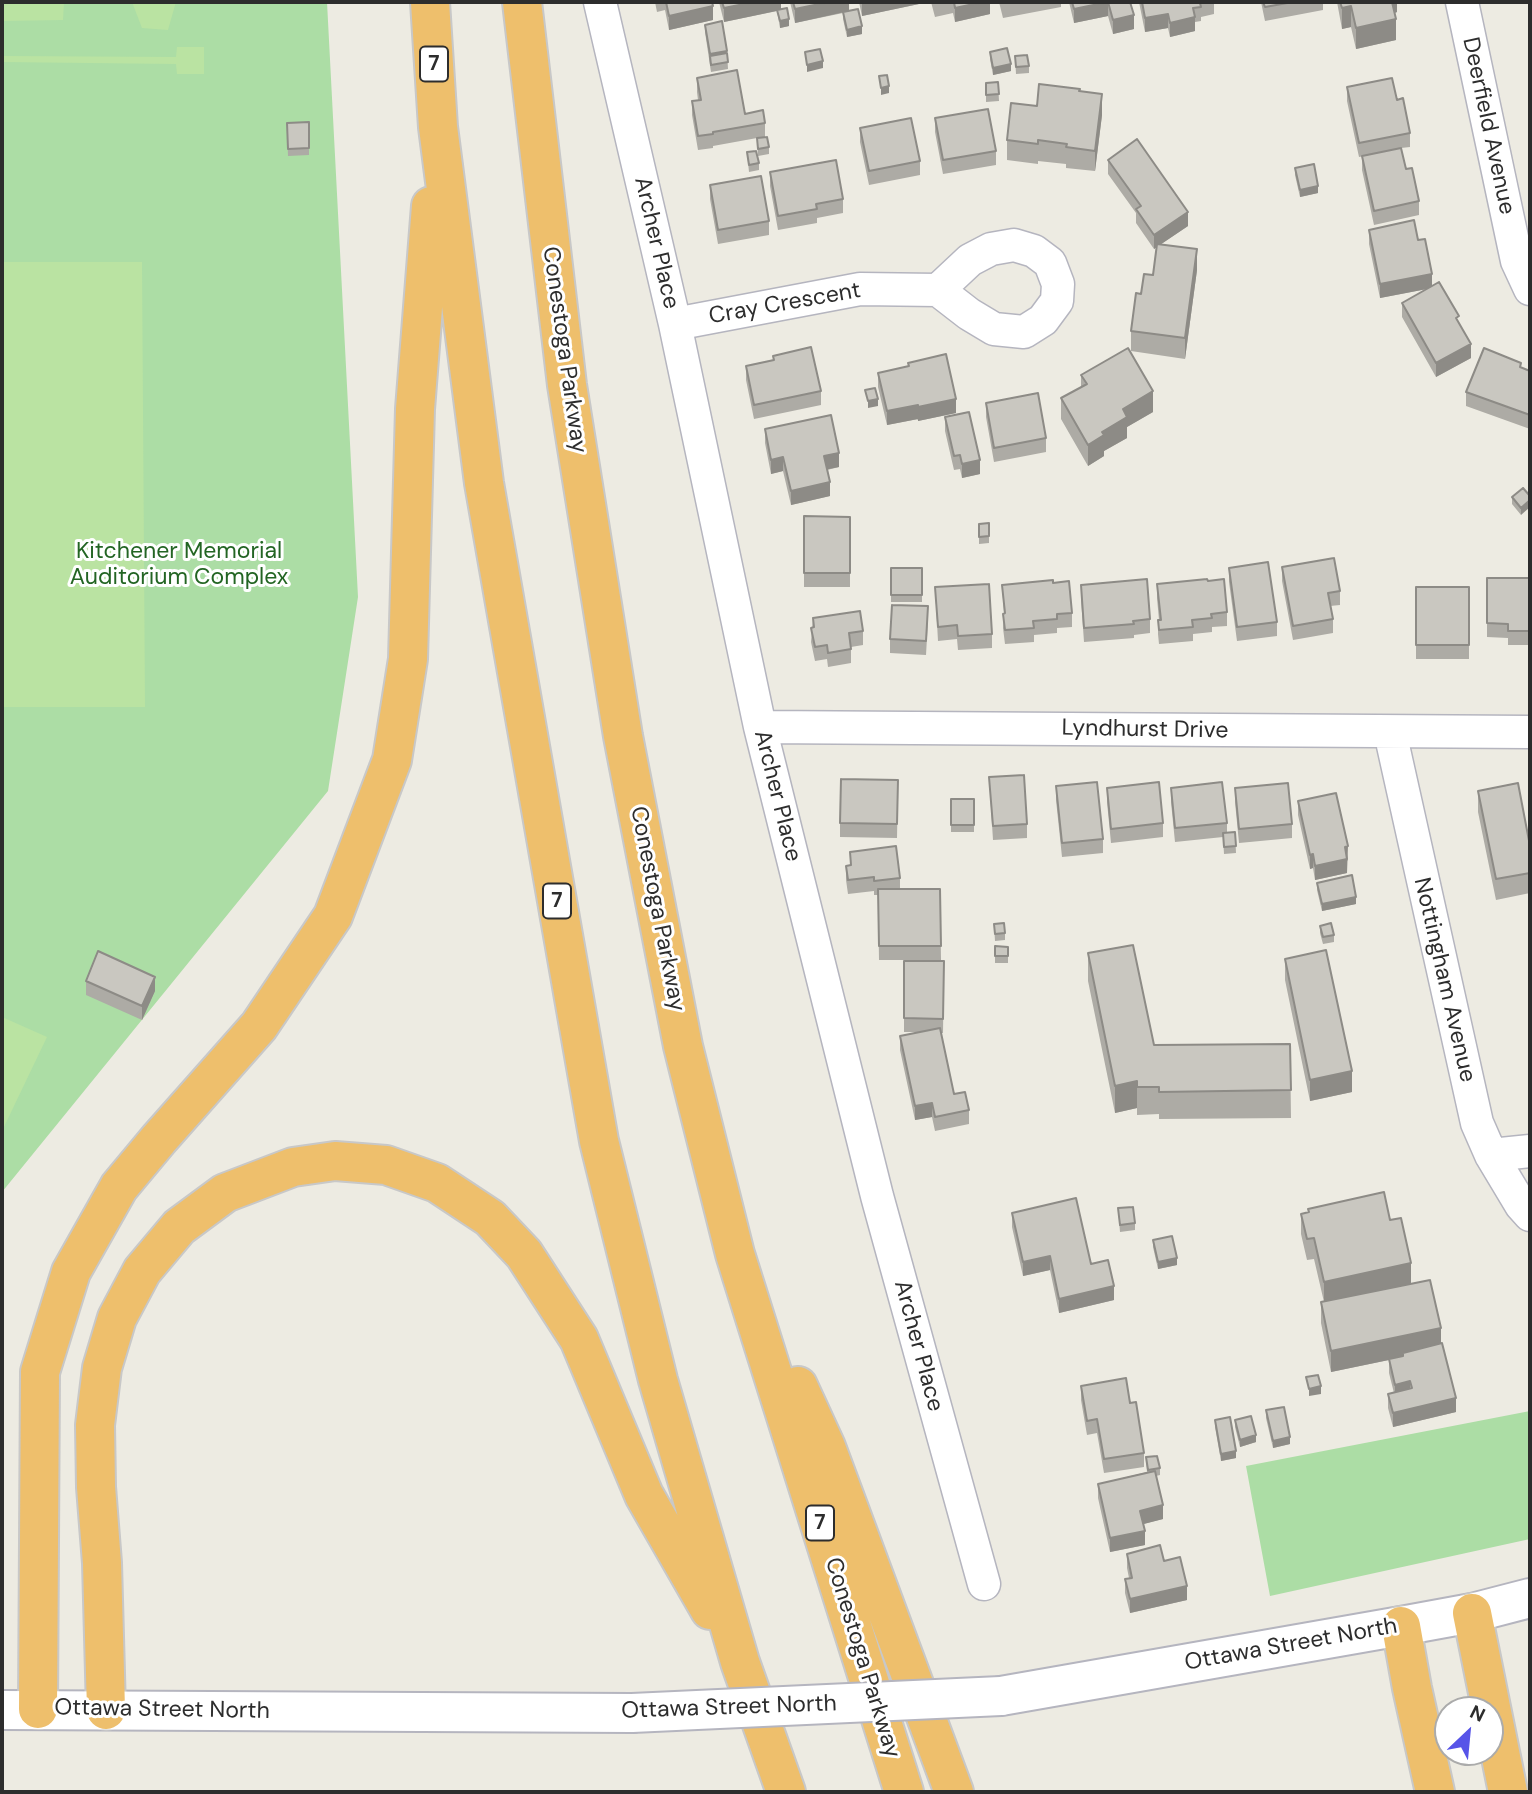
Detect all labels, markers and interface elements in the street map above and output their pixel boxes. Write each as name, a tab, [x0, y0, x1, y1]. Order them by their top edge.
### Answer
street label: Deerfield Avenue	[1456, 35, 1520, 217]
road number: 7	[420, 46, 448, 82]
street label: Archer Place	[627, 174, 685, 312]
street label: Conestoga Parkway	[536, 245, 592, 455]
street label: Cray Crescent	[707, 277, 863, 331]
park label: Kitchener Memorial Auditorium Complex	[70, 538, 288, 592]
street label: Lyndhurst Drive	[1061, 715, 1229, 745]
street label: Archer Place	[747, 727, 807, 865]
street label: Conestoga Parkway	[624, 804, 690, 1014]
street label: Nottingham Avenue	[1407, 875, 1481, 1085]
road number: 7	[543, 884, 571, 918]
street label: Archer Place	[887, 1277, 949, 1415]
road number: 7	[806, 1506, 834, 1540]
street label: Conestoga Parkway	[818, 1554, 906, 1762]
street label: Ottawa Street North	[1183, 1613, 1399, 1677]
street label: Ottawa Street North	[621, 1690, 837, 1726]
street label: Ottawa Street North	[54, 1694, 270, 1726]
north arrow	[1434, 1696, 1504, 1766]
text: N	[1466, 1699, 1489, 1728]

